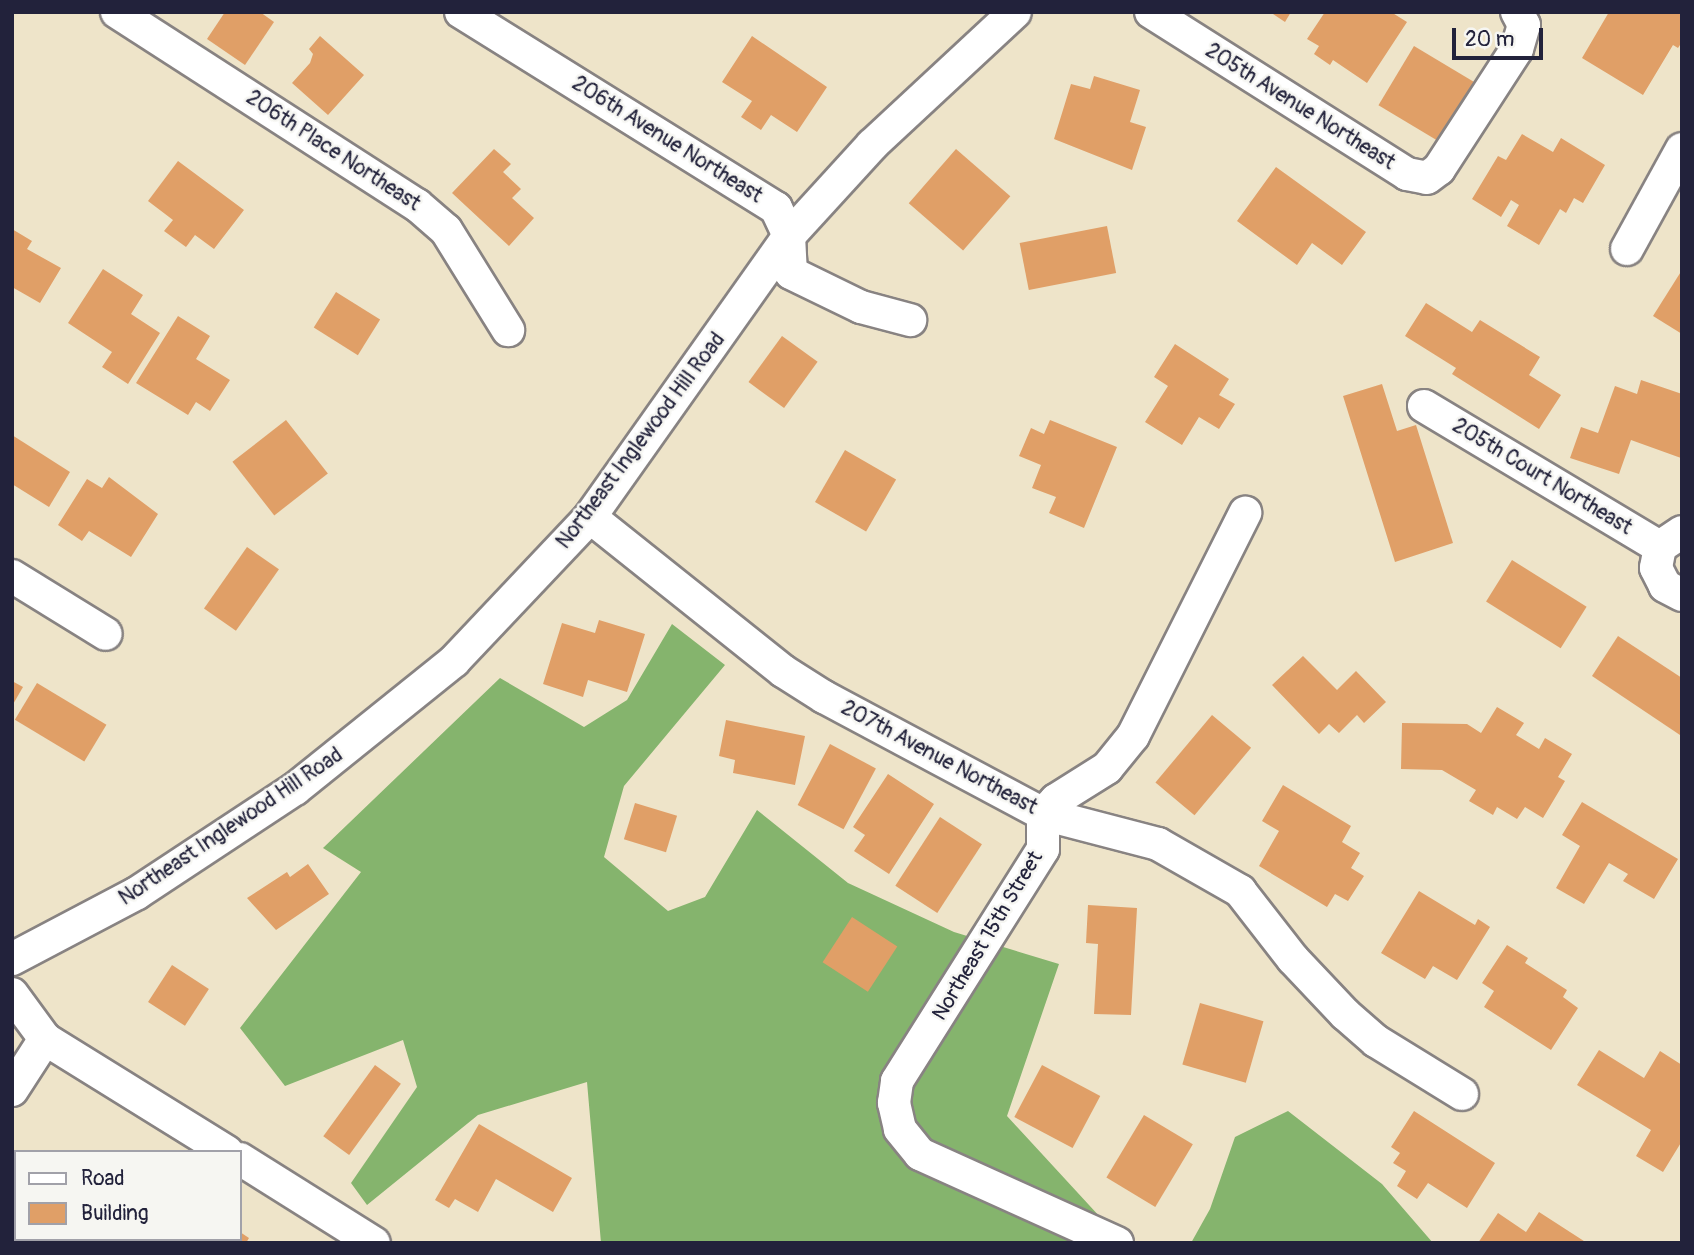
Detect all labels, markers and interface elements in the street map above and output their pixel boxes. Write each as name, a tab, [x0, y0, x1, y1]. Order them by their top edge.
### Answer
scale bar	[1456, 14, 1547, 58]
text: 20 m	[1465, 26, 1514, 53]
street label: 205th Avenue Northeast	[1201, 38, 1399, 176]
street label: 206th Avenue Northeast	[567, 71, 767, 209]
street label: 206th Place Northeast	[241, 85, 425, 217]
street label: Northeast Inglewood Hill Road	[551, 328, 731, 554]
street label: 205th Court Northeast	[1448, 413, 1636, 541]
street label: 207th Avenue Northeast	[837, 696, 1041, 820]
street label: Northeast Inglewood Hill Road	[114, 743, 348, 911]
street label: Northeast 15th Street	[927, 847, 1049, 1025]
legend	[14, 1150, 242, 1241]
text: Road	[81, 1165, 125, 1192]
text: Building	[81, 1200, 148, 1227]

